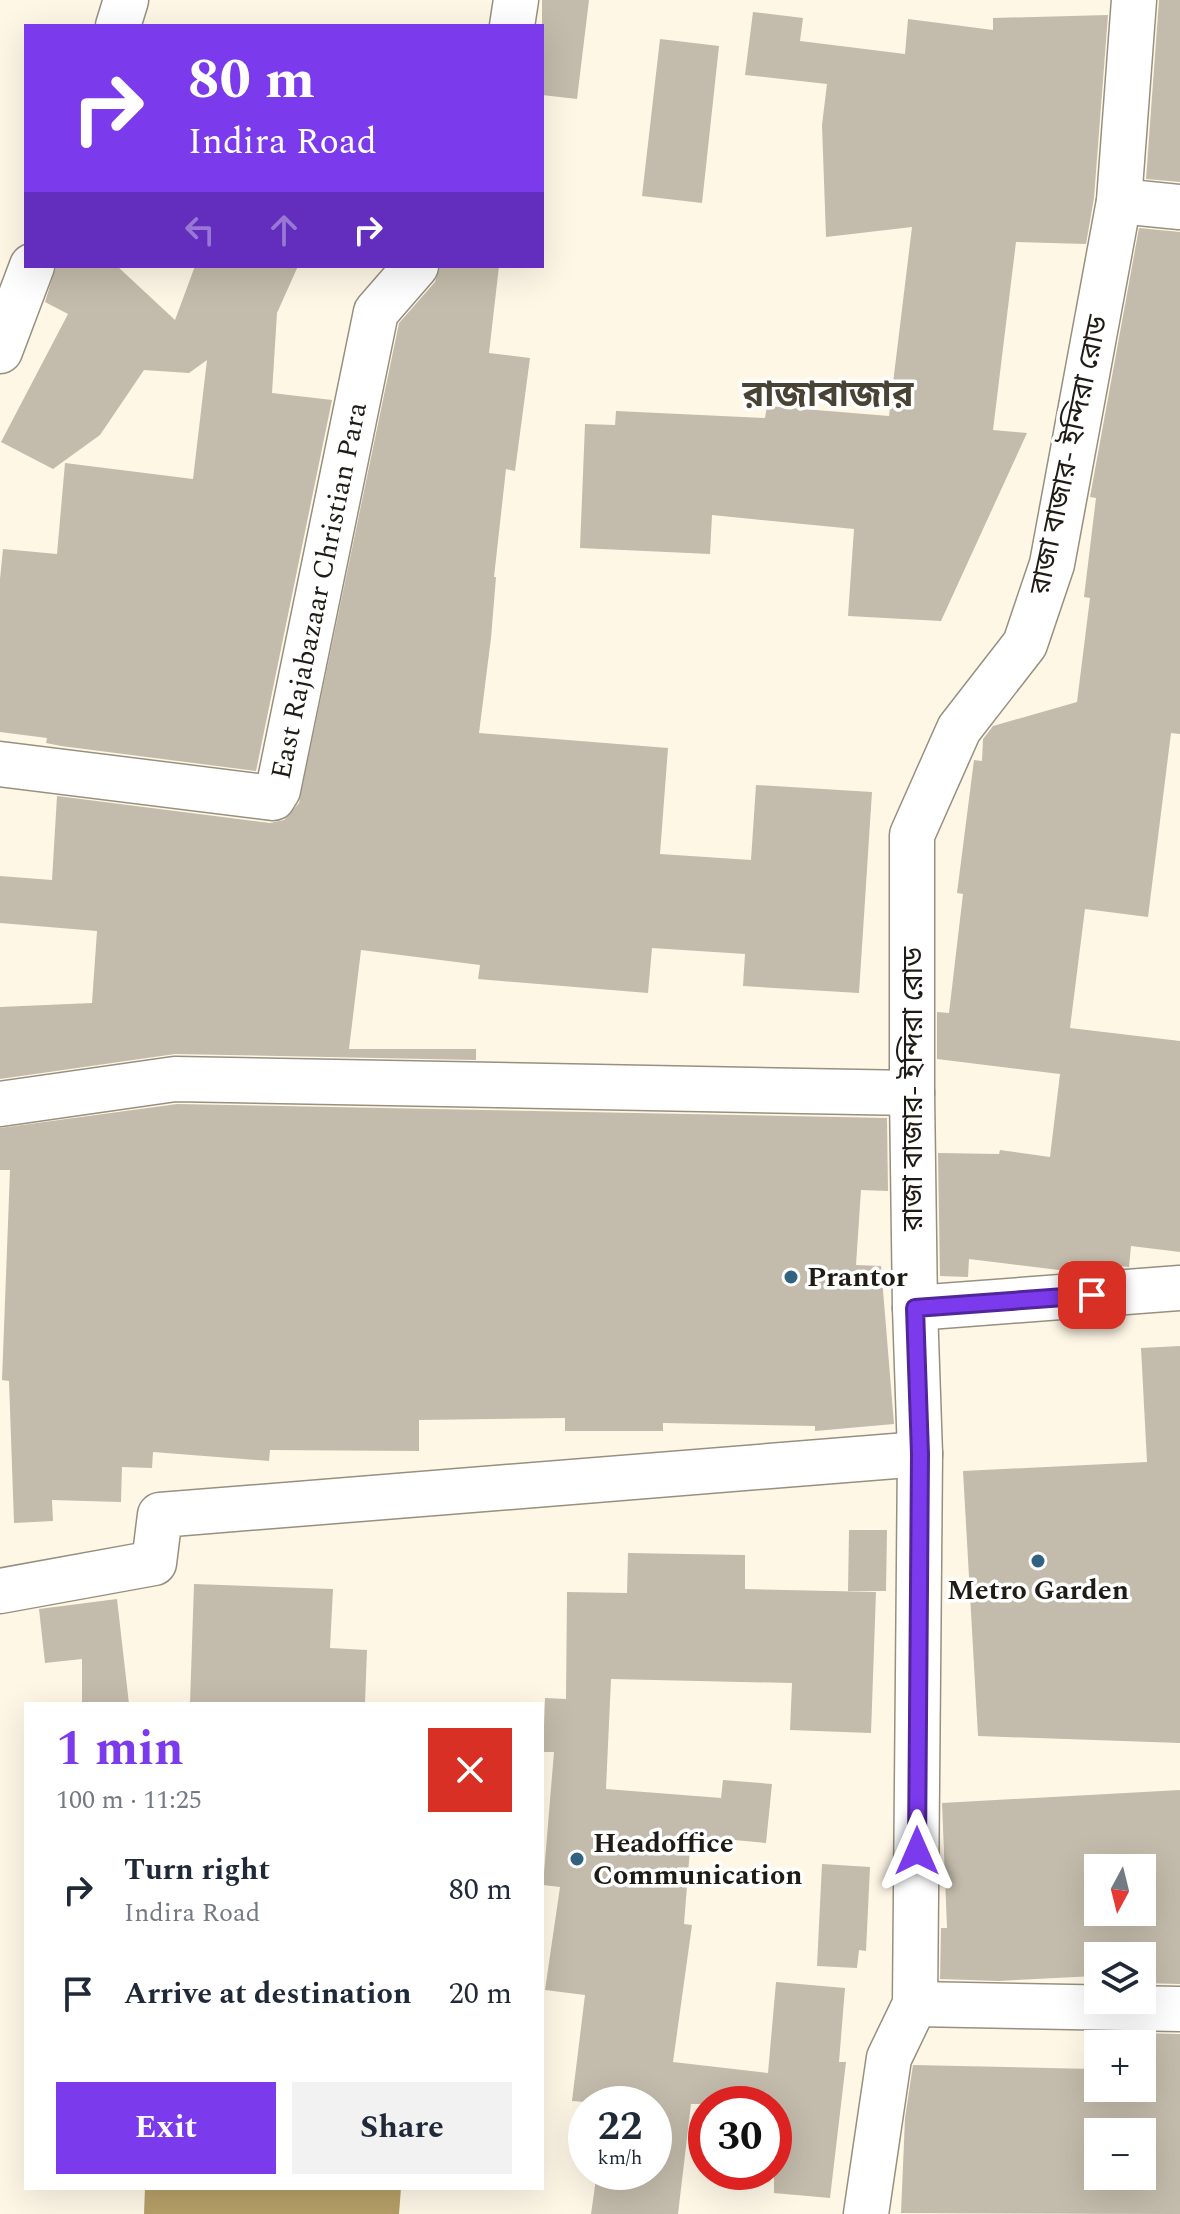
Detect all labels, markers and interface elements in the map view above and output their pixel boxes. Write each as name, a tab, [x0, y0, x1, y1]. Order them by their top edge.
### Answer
text: 80 m	[188, 38, 315, 123]
icon: right	[56, 56, 160, 160]
text: Indira Road	[188, 115, 377, 170]
icon: left	[178, 208, 222, 252]
icon: ahead	[262, 208, 306, 252]
icon: right	[346, 208, 390, 252]
street label: রাজা বাজার- ইন্দিরা রোড	[1018, 310, 1120, 599]
district label: রাজাবাজার	[742, 368, 915, 423]
street label: East Rajabazaar Christian Para	[259, 398, 379, 783]
street label: রাজা বাজার- ইন্দিরা রোড	[892, 946, 935, 1232]
place label: Prantor	[807, 1256, 908, 1299]
pin	[1058, 1261, 1126, 1329]
marker: Prantor	[782, 1268, 800, 1286]
icon: arrive	[1070, 1273, 1114, 1317]
marker: Metro Garden	[1029, 1552, 1047, 1570]
place label: Metro Garden	[947, 1569, 1129, 1612]
text: 1 min	[56, 1713, 184, 1786]
button: close	[428, 1728, 512, 1812]
text: 100 m · 11:25	[56, 1780, 202, 1820]
position arrow	[875, 1809, 959, 1893]
place label: Headoffice Communication	[593, 1822, 803, 1897]
text: Turn right	[124, 1847, 270, 1893]
marker: Headoffice Communication	[568, 1850, 586, 1868]
north arrow	[1084, 1854, 1156, 1926]
map controls	[1084, 1854, 1156, 2190]
text: 80 m	[449, 1867, 512, 1913]
icon: right	[56, 1868, 100, 1912]
text: Indira Road	[124, 1893, 260, 1933]
button: layers	[1084, 1942, 1156, 2014]
text: Arrive at destination	[124, 1971, 411, 2017]
text: 20 m	[449, 1971, 512, 2017]
icon: arrive	[56, 1972, 100, 2016]
button: +	[1084, 2030, 1156, 2102]
button: Exit	[56, 2082, 276, 2174]
button: Share	[292, 2082, 512, 2174]
speed limit sign: 30	[688, 2086, 792, 2190]
text: 22	[598, 2097, 642, 2158]
button: −	[1084, 2118, 1156, 2190]
text: km/h	[598, 2143, 643, 2173]

